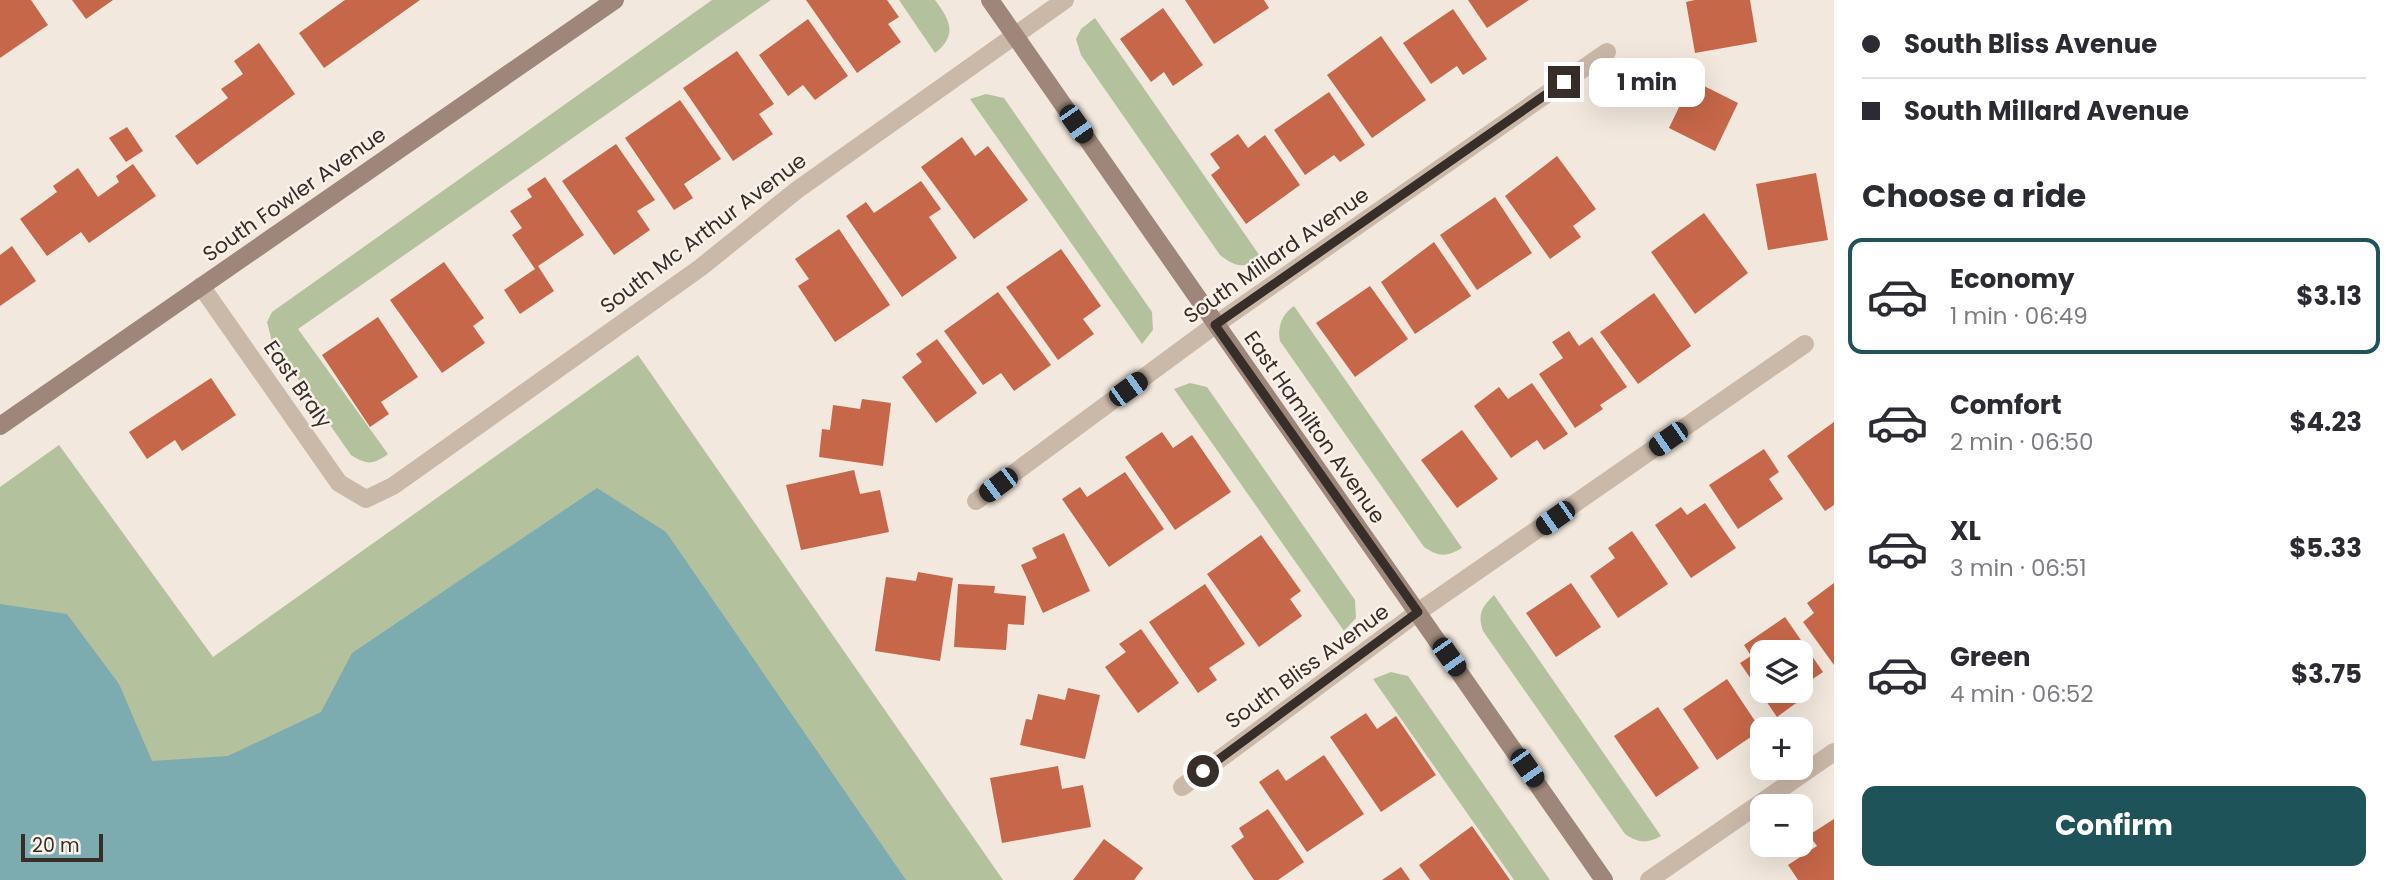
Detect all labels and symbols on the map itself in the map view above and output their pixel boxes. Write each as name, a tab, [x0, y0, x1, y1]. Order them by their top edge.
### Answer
callout: 1 min	[1588, 57, 1704, 106]
route end	[1548, 66, 1580, 98]
car	[1056, 101, 1097, 147]
street label: South Fowler Avenue	[197, 120, 391, 268]
street label: South Mc Arthur Avenue	[594, 146, 812, 320]
street label: South Millard Avenue	[1178, 180, 1374, 330]
street label: East Hamilton Avenue	[1237, 325, 1393, 529]
street label: East Braly	[257, 334, 339, 434]
car	[1105, 368, 1152, 410]
car	[1645, 418, 1692, 460]
car	[975, 464, 1022, 506]
car	[1532, 497, 1579, 539]
street label: South Bliss Avenue	[1219, 597, 1395, 735]
car	[1429, 634, 1470, 680]
car	[1507, 745, 1548, 791]
route start	[1187, 755, 1219, 787]
scale bar	[21, 831, 103, 863]

